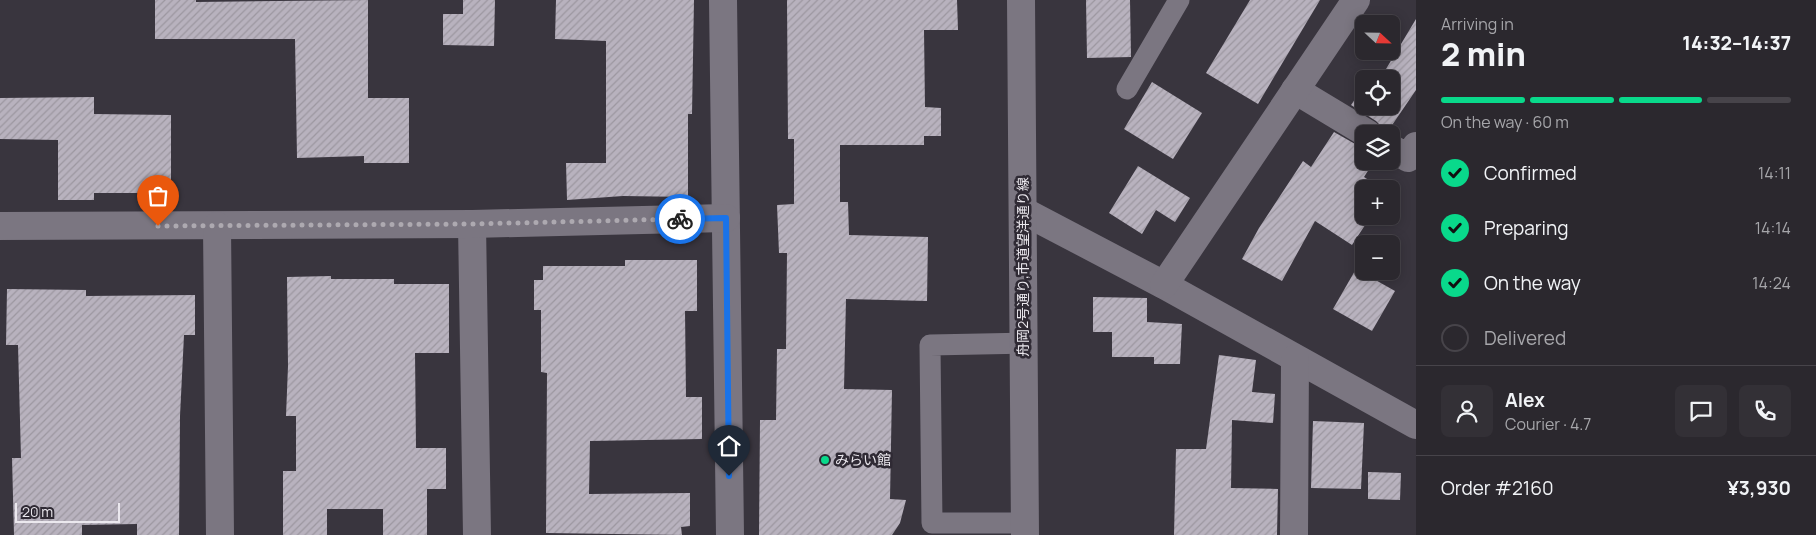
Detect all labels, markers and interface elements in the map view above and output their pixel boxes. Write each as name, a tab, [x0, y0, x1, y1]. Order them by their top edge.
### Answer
text: Arriving in	[1441, 13, 1514, 35]
north arrow	[1355, 15, 1400, 60]
map controls	[1355, 15, 1400, 280]
text: 14:32–14:37	[1682, 30, 1791, 56]
text: 2 min	[1441, 32, 1526, 76]
button: locate	[1355, 70, 1400, 115]
text: On the way · 60 m	[1441, 111, 1569, 133]
button: layers	[1355, 125, 1400, 170]
icon: check	[1441, 159, 1469, 187]
text: Confirmed	[1484, 160, 1577, 186]
text: 14:11	[1758, 162, 1791, 184]
pin	[137, 175, 179, 226]
street label: 舟岡2号通り,市道望洋通り線	[1013, 177, 1032, 357]
button: +	[1355, 180, 1400, 225]
icon: bag	[144, 182, 172, 210]
courier	[655, 194, 705, 244]
icon: bike	[666, 205, 694, 233]
icon: check	[1441, 214, 1469, 242]
text: Preparing	[1484, 215, 1569, 241]
text: 14:14	[1755, 217, 1791, 239]
button: −	[1355, 235, 1400, 280]
icon: check	[1441, 269, 1469, 297]
text: On the way	[1484, 270, 1581, 296]
text: 14:24	[1752, 272, 1791, 294]
text: Delivered	[1484, 325, 1566, 351]
button: person	[1441, 385, 1493, 437]
button: chat	[1675, 385, 1727, 437]
button: phone	[1739, 385, 1791, 437]
text: Alex	[1505, 387, 1545, 413]
text: Courier · 4.7	[1505, 413, 1591, 435]
pin	[708, 425, 750, 476]
icon: home	[715, 432, 743, 460]
place label: みらい館	[835, 450, 891, 469]
marker: みらい館	[819, 454, 831, 466]
text: Order #2160	[1441, 475, 1554, 501]
text: ¥3,930	[1727, 475, 1791, 501]
scale bar	[15, 500, 120, 523]
text: 20 m	[22, 502, 53, 521]

